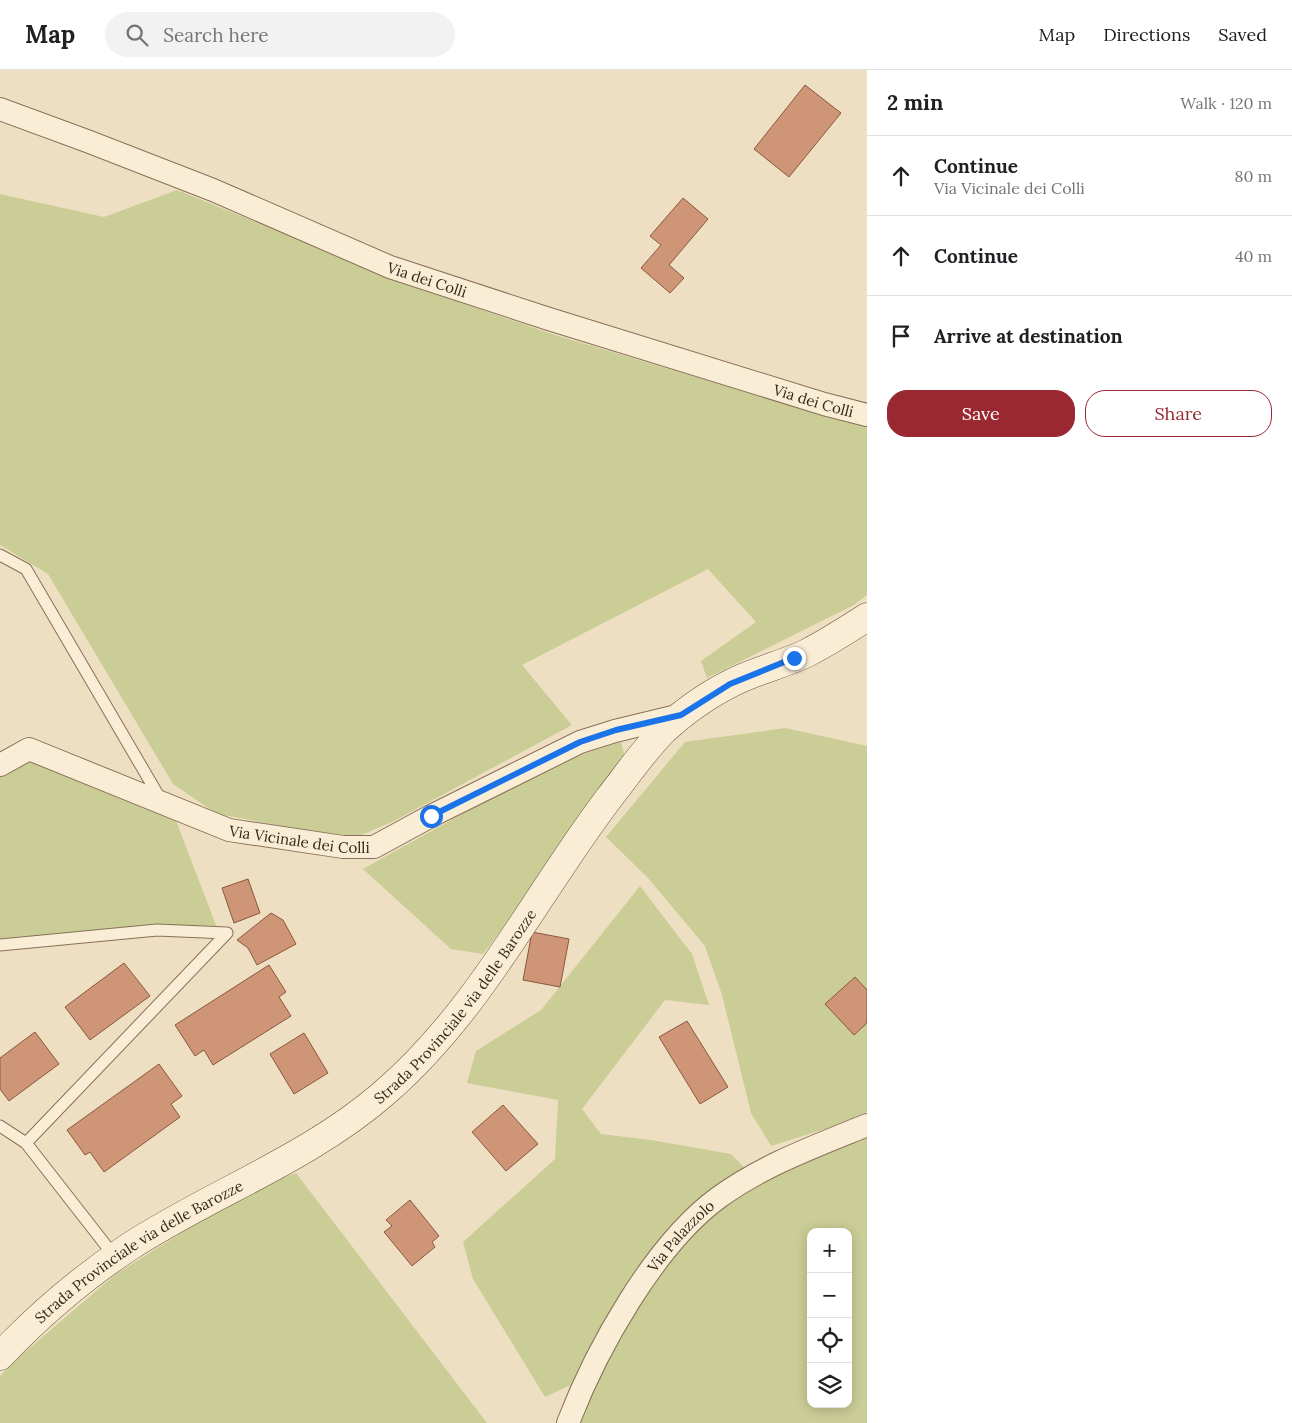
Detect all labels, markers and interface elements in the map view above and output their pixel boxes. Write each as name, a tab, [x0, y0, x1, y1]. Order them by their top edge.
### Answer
search box	[105, 12, 455, 57]
text: Map	[25, 19, 75, 50]
icon: search	[123, 21, 151, 49]
text: Search here	[163, 23, 269, 47]
text: Map	[1039, 23, 1075, 46]
text: Directions	[1103, 23, 1190, 46]
text: Saved	[1218, 23, 1267, 46]
text: 2 min	[887, 89, 943, 116]
text: Walk · 120 m	[1180, 93, 1272, 113]
text: Continue	[934, 154, 1018, 178]
icon: ahead	[887, 162, 915, 190]
text: 80 m	[1235, 166, 1272, 186]
text: Via Vicinale dei Colli	[934, 178, 1085, 198]
icon: ahead	[887, 242, 915, 270]
text: Continue	[934, 244, 1018, 268]
text: 40 m	[1235, 246, 1272, 266]
street label: Via dei Colli	[384, 257, 469, 301]
icon: arrive	[887, 322, 915, 350]
text: Arrive at destination	[934, 324, 1123, 348]
street label: Via dei Colli	[770, 379, 856, 421]
button: Save	[887, 390, 1075, 437]
button: Share	[1085, 390, 1272, 437]
route end	[783, 647, 806, 670]
route start	[420, 805, 443, 828]
street label: Via Vicinale dei Colli	[227, 821, 370, 857]
street label: Strada Provinciale via delle Barozze	[369, 905, 540, 1108]
street label: Strada Provinciale via delle Barozze	[30, 1175, 246, 1327]
street label: Via Palazzolo	[642, 1195, 718, 1276]
map controls	[807, 1228, 852, 1408]
button: +	[807, 1228, 852, 1273]
button: −	[807, 1273, 852, 1318]
button: locate	[807, 1318, 852, 1363]
button: layers	[807, 1363, 852, 1408]

